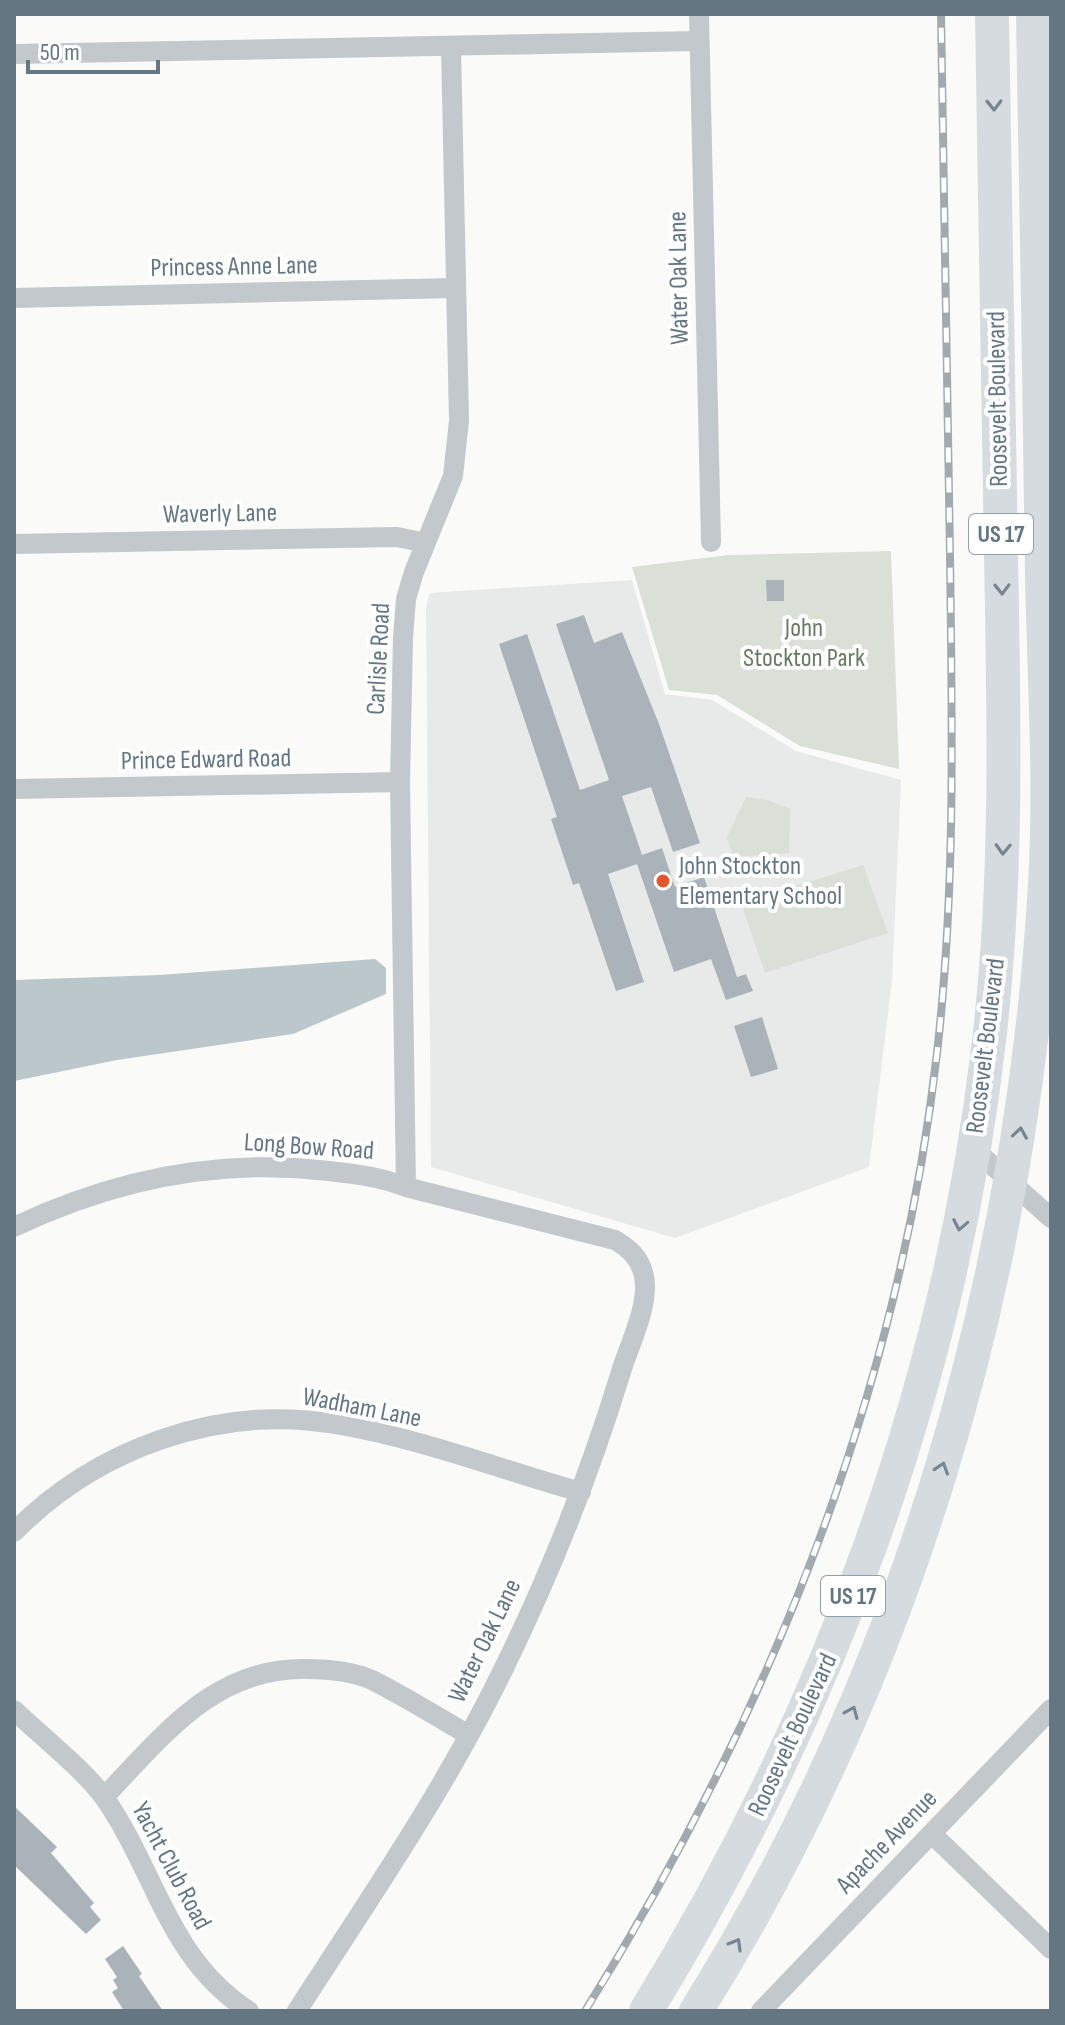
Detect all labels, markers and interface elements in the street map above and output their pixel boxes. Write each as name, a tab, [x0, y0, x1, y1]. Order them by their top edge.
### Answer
scale bar	[28, 24, 158, 74]
text: 50 m	[40, 38, 80, 67]
one-way arrow	[985, 99, 1002, 112]
street label: Water Oak Lane	[662, 211, 696, 345]
street label: Princess Anne Lane	[150, 250, 318, 284]
street label: Roosevelt Boulevard	[981, 311, 1015, 487]
street label: Waverly Lane	[163, 498, 277, 530]
road number: US 17	[969, 514, 1033, 554]
one-way arrow	[993, 583, 1010, 596]
street label: Carlisle Road	[361, 602, 397, 716]
park label: John Stockton Park	[743, 613, 865, 674]
street label: Prince Edward Road	[121, 743, 291, 777]
one-way arrow	[995, 843, 1012, 856]
place label: John Stockton Elementary School	[678, 851, 842, 912]
marker: John Stockton Elementary School	[654, 872, 672, 890]
street label: Roosevelt Boulevard	[960, 957, 1012, 1135]
one-way arrow	[1010, 1126, 1027, 1140]
street label: Long Bow Road	[243, 1127, 375, 1167]
one-way arrow	[952, 1218, 969, 1232]
street label: Wadham Lane	[300, 1381, 424, 1435]
one-way arrow	[933, 1462, 949, 1476]
street label: Water Oak Lane	[442, 1574, 528, 1708]
road number: US 17	[821, 1576, 885, 1616]
street label: Roosevelt Boulevard	[742, 1649, 844, 1821]
one-way arrow	[843, 1706, 859, 1720]
street label: Apache Avenue	[829, 1784, 944, 1901]
street label: Yacht Club Road	[124, 1797, 218, 1935]
one-way arrow	[726, 1938, 742, 1953]

